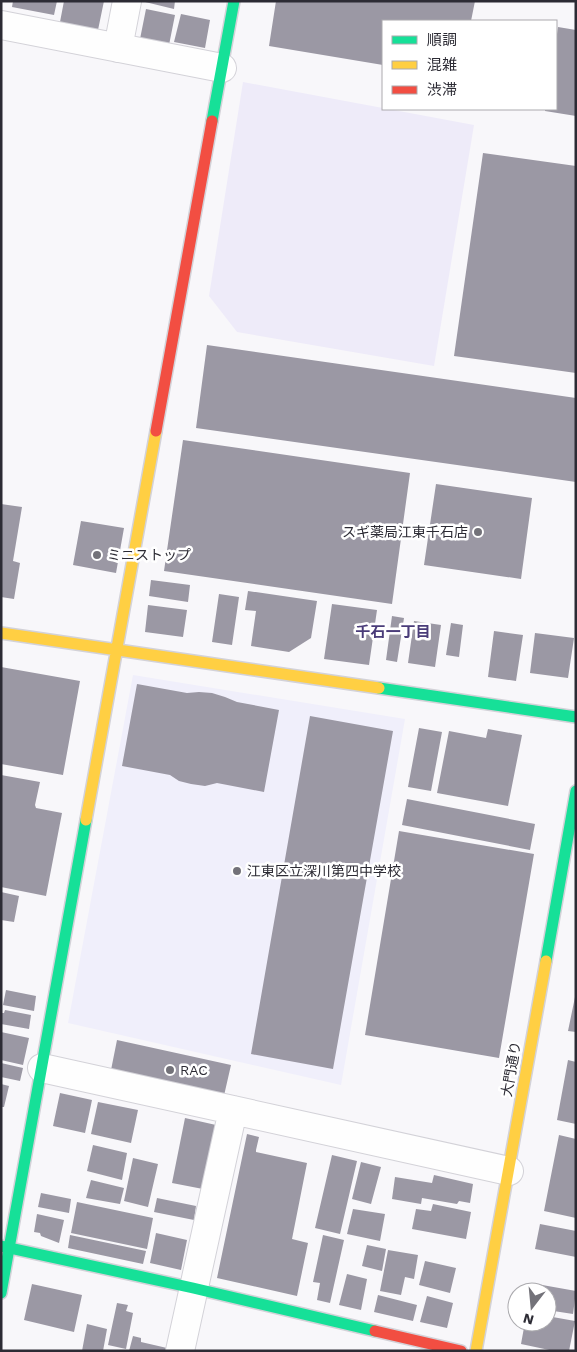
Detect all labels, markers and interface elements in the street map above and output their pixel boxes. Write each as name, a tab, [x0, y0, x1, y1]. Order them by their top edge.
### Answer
legend	[382, 20, 557, 110]
text: 順調	[427, 31, 457, 49]
text: 混雑	[427, 56, 457, 74]
text: 渋滞	[427, 81, 457, 99]
place label: スギ薬局江東千石店	[342, 524, 468, 540]
marker: スギ薬局江東千石店	[472, 526, 484, 538]
place label: ミニストップ	[107, 547, 191, 563]
marker: ミニストップ	[91, 549, 103, 561]
district label: 千石一丁目	[355, 623, 431, 641]
place label: 江東区立深川第四中学校	[247, 863, 401, 879]
marker: 江東区立深川第四中学校	[231, 865, 243, 877]
street label: 大門通り	[498, 1040, 524, 1098]
place label: RAC	[180, 1062, 208, 1078]
marker: RAC	[164, 1064, 176, 1076]
north arrow	[507, 1282, 557, 1332]
text: N	[521, 1310, 536, 1329]

